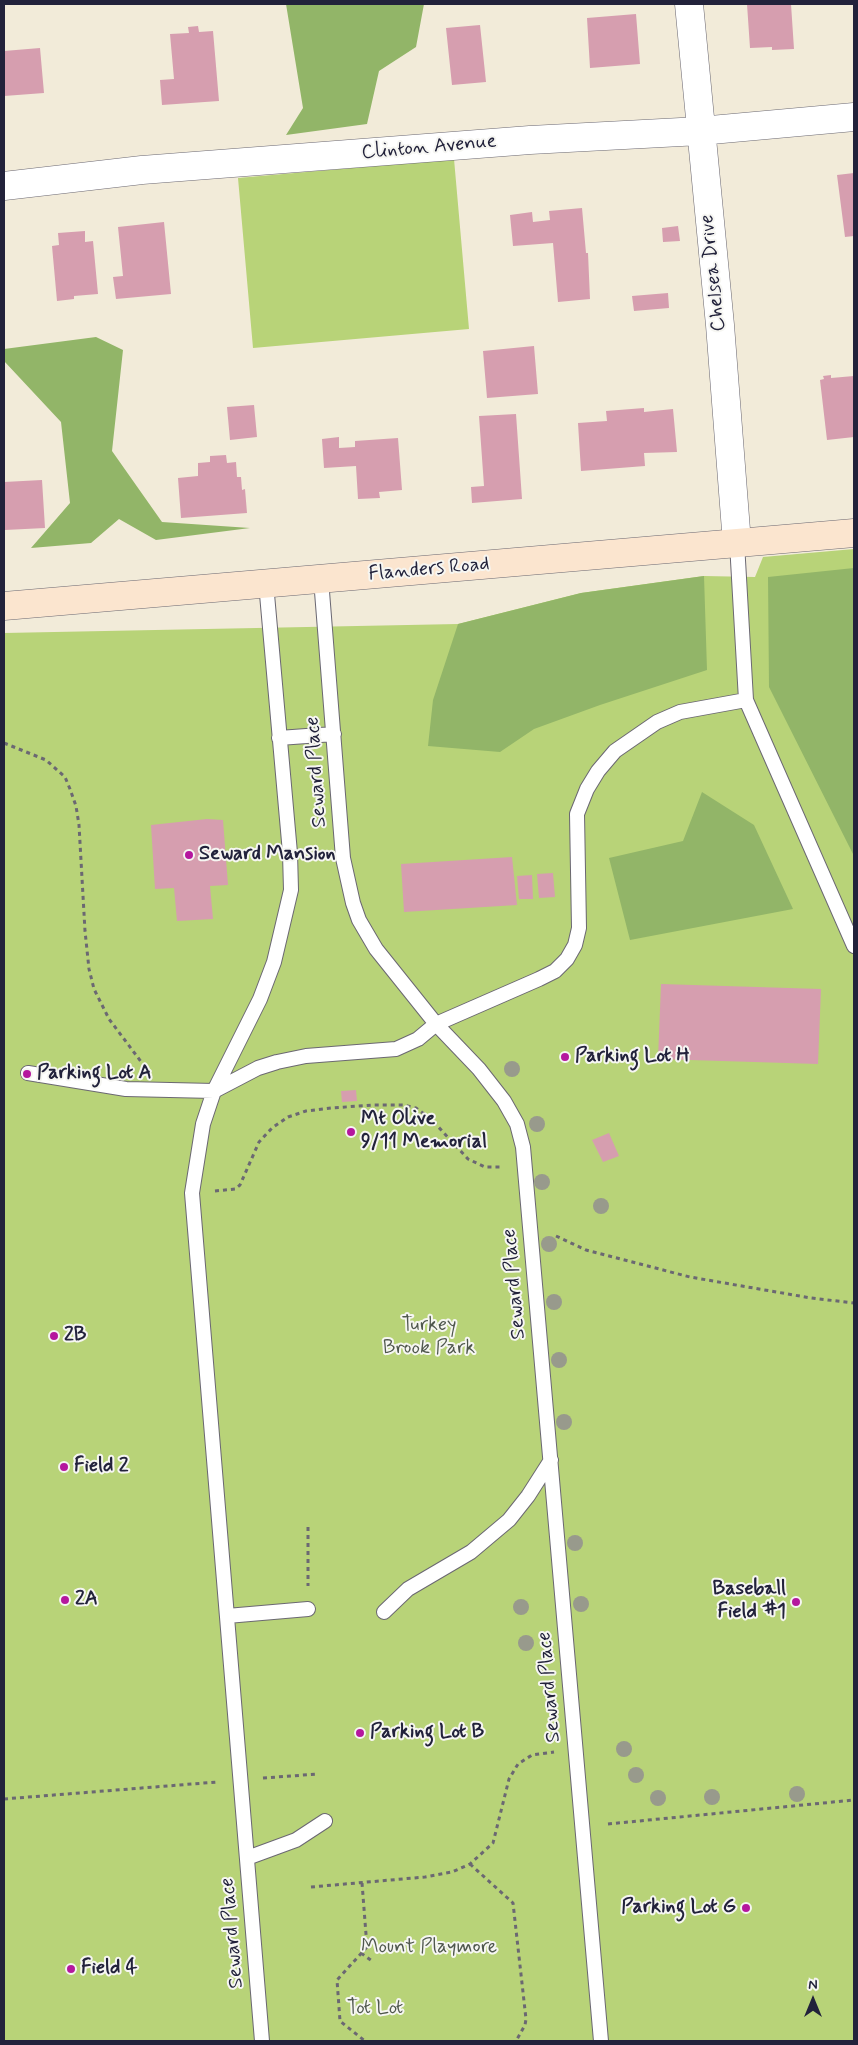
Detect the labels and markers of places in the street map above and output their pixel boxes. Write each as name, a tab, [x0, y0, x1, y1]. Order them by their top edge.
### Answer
place label: Seward Mansion	[199, 843, 336, 867]
marker: Seward Mansion	[183, 849, 195, 861]
place label: Parking Lot H	[575, 1045, 690, 1069]
marker: Parking Lot H	[559, 1051, 571, 1063]
place label: Parking Lot A	[37, 1062, 152, 1086]
marker: Parking Lot A	[21, 1068, 33, 1080]
place label: Mt Olive 9/11 Memorial	[361, 1108, 487, 1155]
marker: Mt Olive 9/11 Memorial	[345, 1126, 357, 1138]
place label: 2B	[64, 1324, 86, 1348]
marker: 2B	[48, 1330, 60, 1342]
place label: Field 2	[74, 1455, 128, 1479]
marker: Field 2	[58, 1461, 70, 1473]
place label: Baseball Field #1	[713, 1578, 786, 1625]
place label: 2A	[75, 1588, 98, 1612]
marker: 2A	[59, 1594, 71, 1606]
marker: Baseball Field #1	[790, 1596, 802, 1608]
place label: Parking Lot B	[370, 1721, 484, 1745]
marker: Parking Lot B	[354, 1727, 366, 1739]
place label: Parking Lot G	[621, 1896, 736, 1920]
marker: Parking Lot G	[740, 1902, 752, 1914]
place label: Field 4	[81, 1957, 137, 1981]
marker: Field 4	[65, 1963, 77, 1975]

